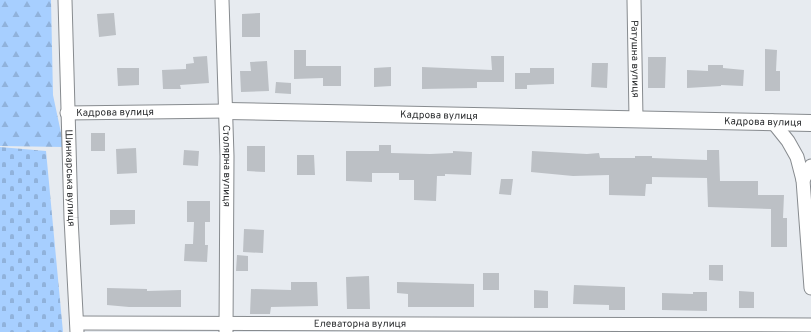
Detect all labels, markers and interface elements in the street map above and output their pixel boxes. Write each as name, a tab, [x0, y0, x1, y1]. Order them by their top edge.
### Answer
street label: Ратушна вулиця	[628, 20, 642, 98]
street label: Кадрова вулиця	[76, 105, 154, 119]
street label: Кадрова вулиця	[400, 108, 478, 123]
street label: Кадрова вулиця	[724, 115, 802, 129]
street label: Столярна вулиця	[220, 125, 234, 207]
street label: Шинкарська вулиця	[62, 129, 78, 227]
street label: Елеваторна вулиця	[314, 317, 406, 330]

